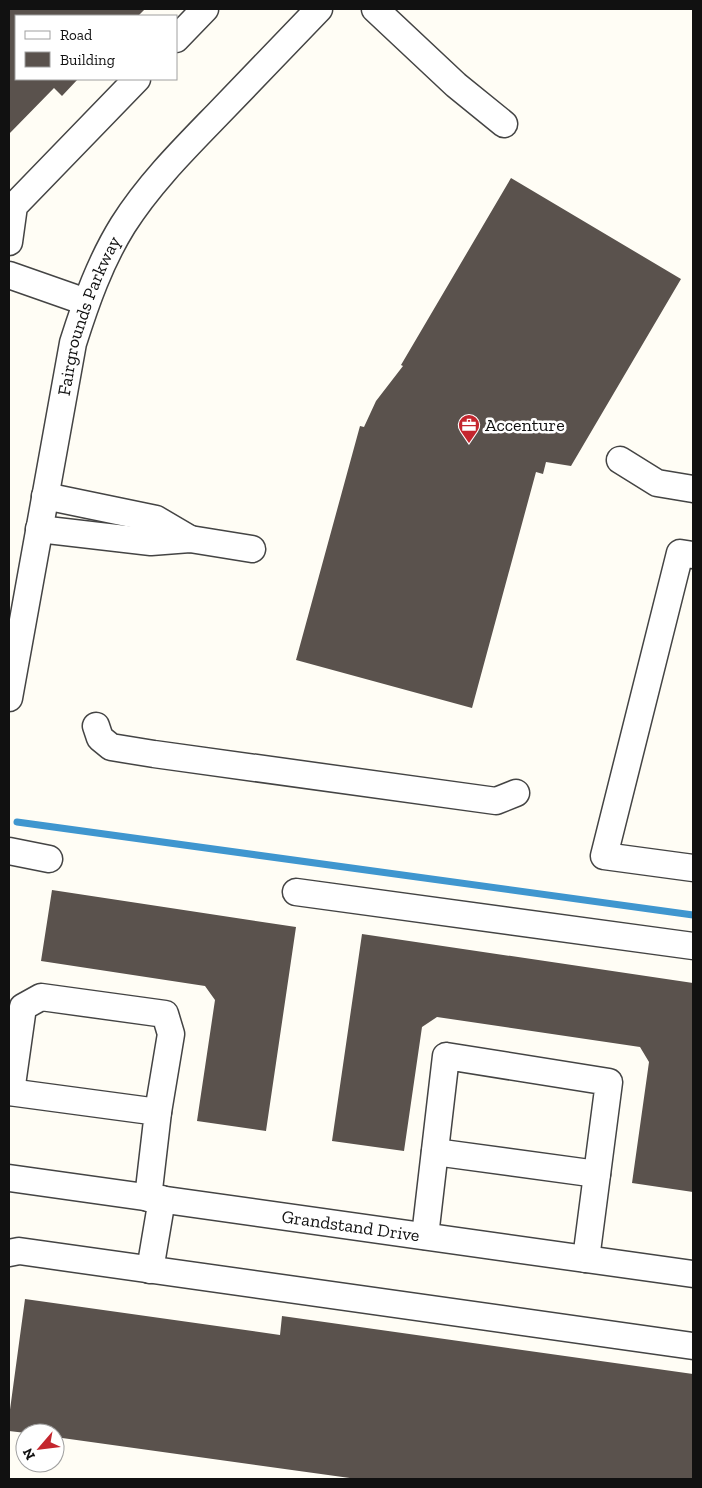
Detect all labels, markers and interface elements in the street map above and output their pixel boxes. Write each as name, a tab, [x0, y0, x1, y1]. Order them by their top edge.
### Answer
legend	[15, 15, 178, 80]
text: Road	[60, 26, 93, 44]
text: Building	[60, 51, 115, 69]
street label: Fairgrounds Parkway	[53, 232, 126, 397]
office icon: Accenture	[457, 413, 481, 444]
place label: Accenture	[485, 414, 565, 436]
street label: Grandstand Drive	[280, 1205, 421, 1246]
north arrow	[15, 1423, 65, 1473]
text: N	[19, 1445, 39, 1463]

